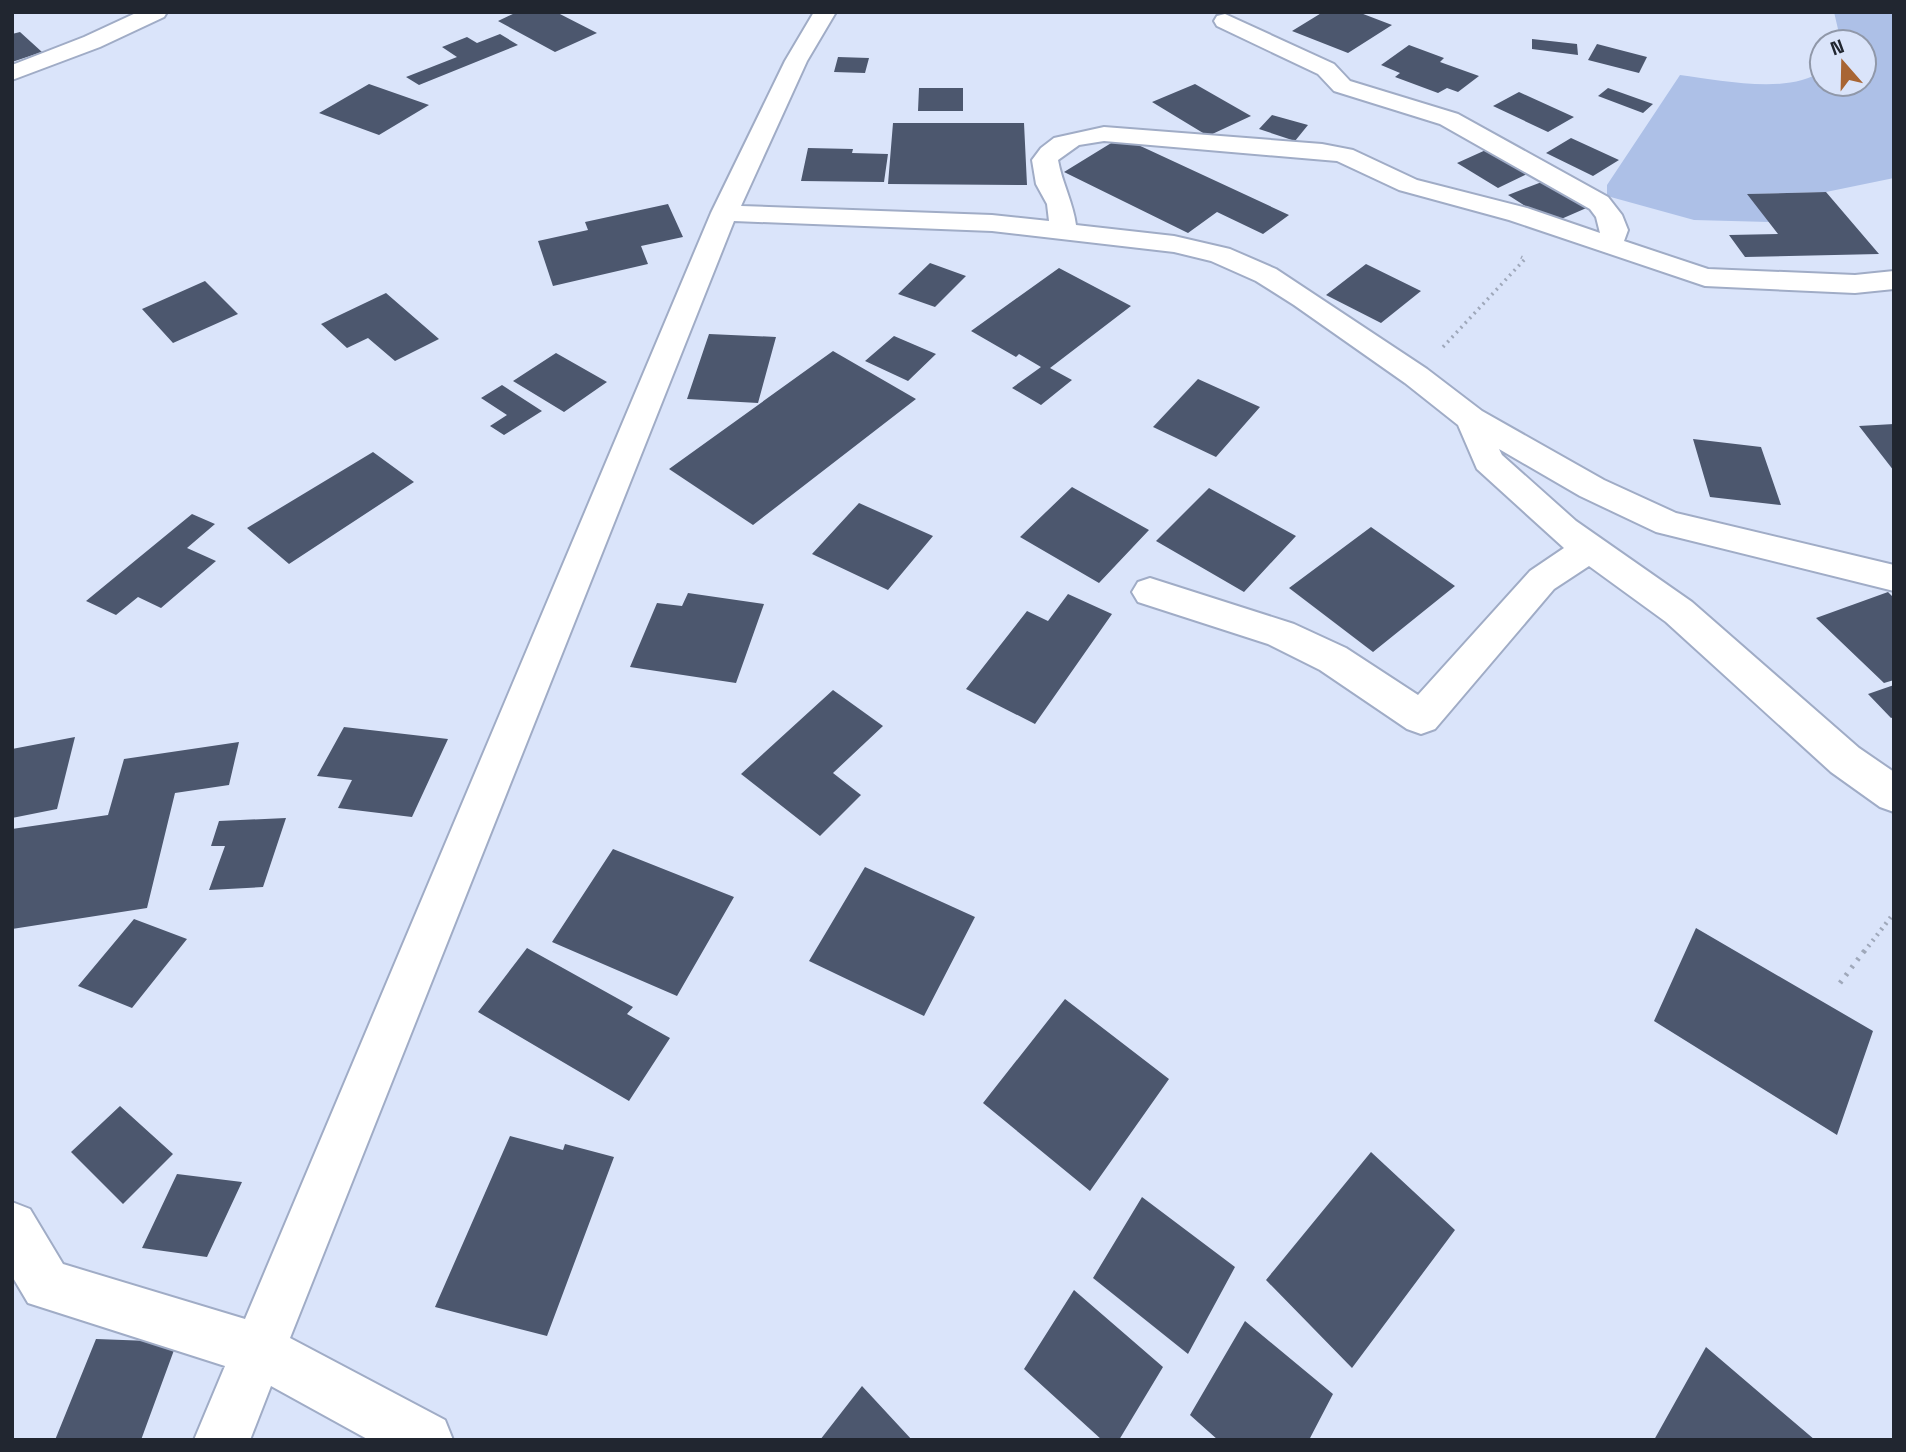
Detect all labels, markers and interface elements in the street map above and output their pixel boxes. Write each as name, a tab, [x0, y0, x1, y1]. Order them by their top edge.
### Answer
north arrow	[1808, 28, 1878, 98]
text: N	[1827, 34, 1848, 61]

